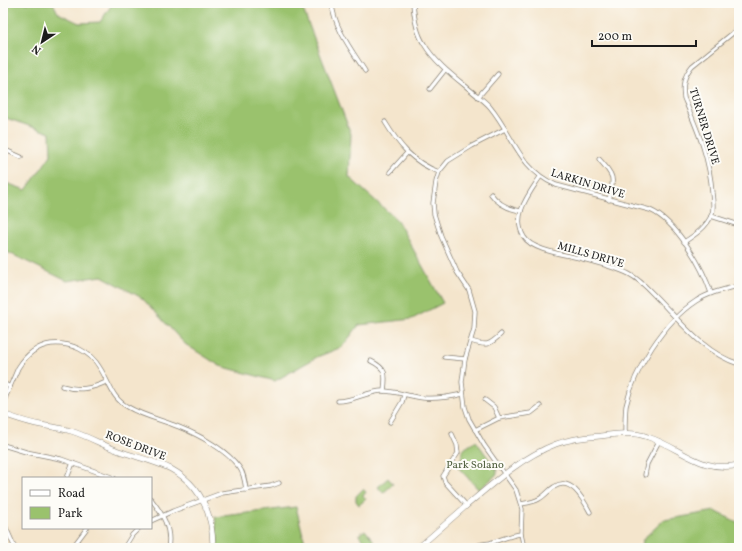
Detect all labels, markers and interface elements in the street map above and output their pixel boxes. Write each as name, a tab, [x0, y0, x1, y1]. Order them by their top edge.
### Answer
north arrow	[22, 22, 62, 62]
scale bar	[592, 22, 696, 48]
text: 200 m	[598, 29, 632, 45]
text: N	[30, 41, 45, 57]
street label: TURNER DRIVE	[685, 86, 722, 167]
street label: LARKIN DRIVE	[549, 166, 627, 203]
street label: MILLS DRIVE	[556, 239, 626, 272]
street label: ROSE DRIVE	[103, 428, 168, 465]
park label: Park Solano	[446, 458, 504, 473]
legend	[22, 477, 152, 529]
text: Road	[58, 486, 85, 502]
text: Park	[58, 506, 83, 522]

